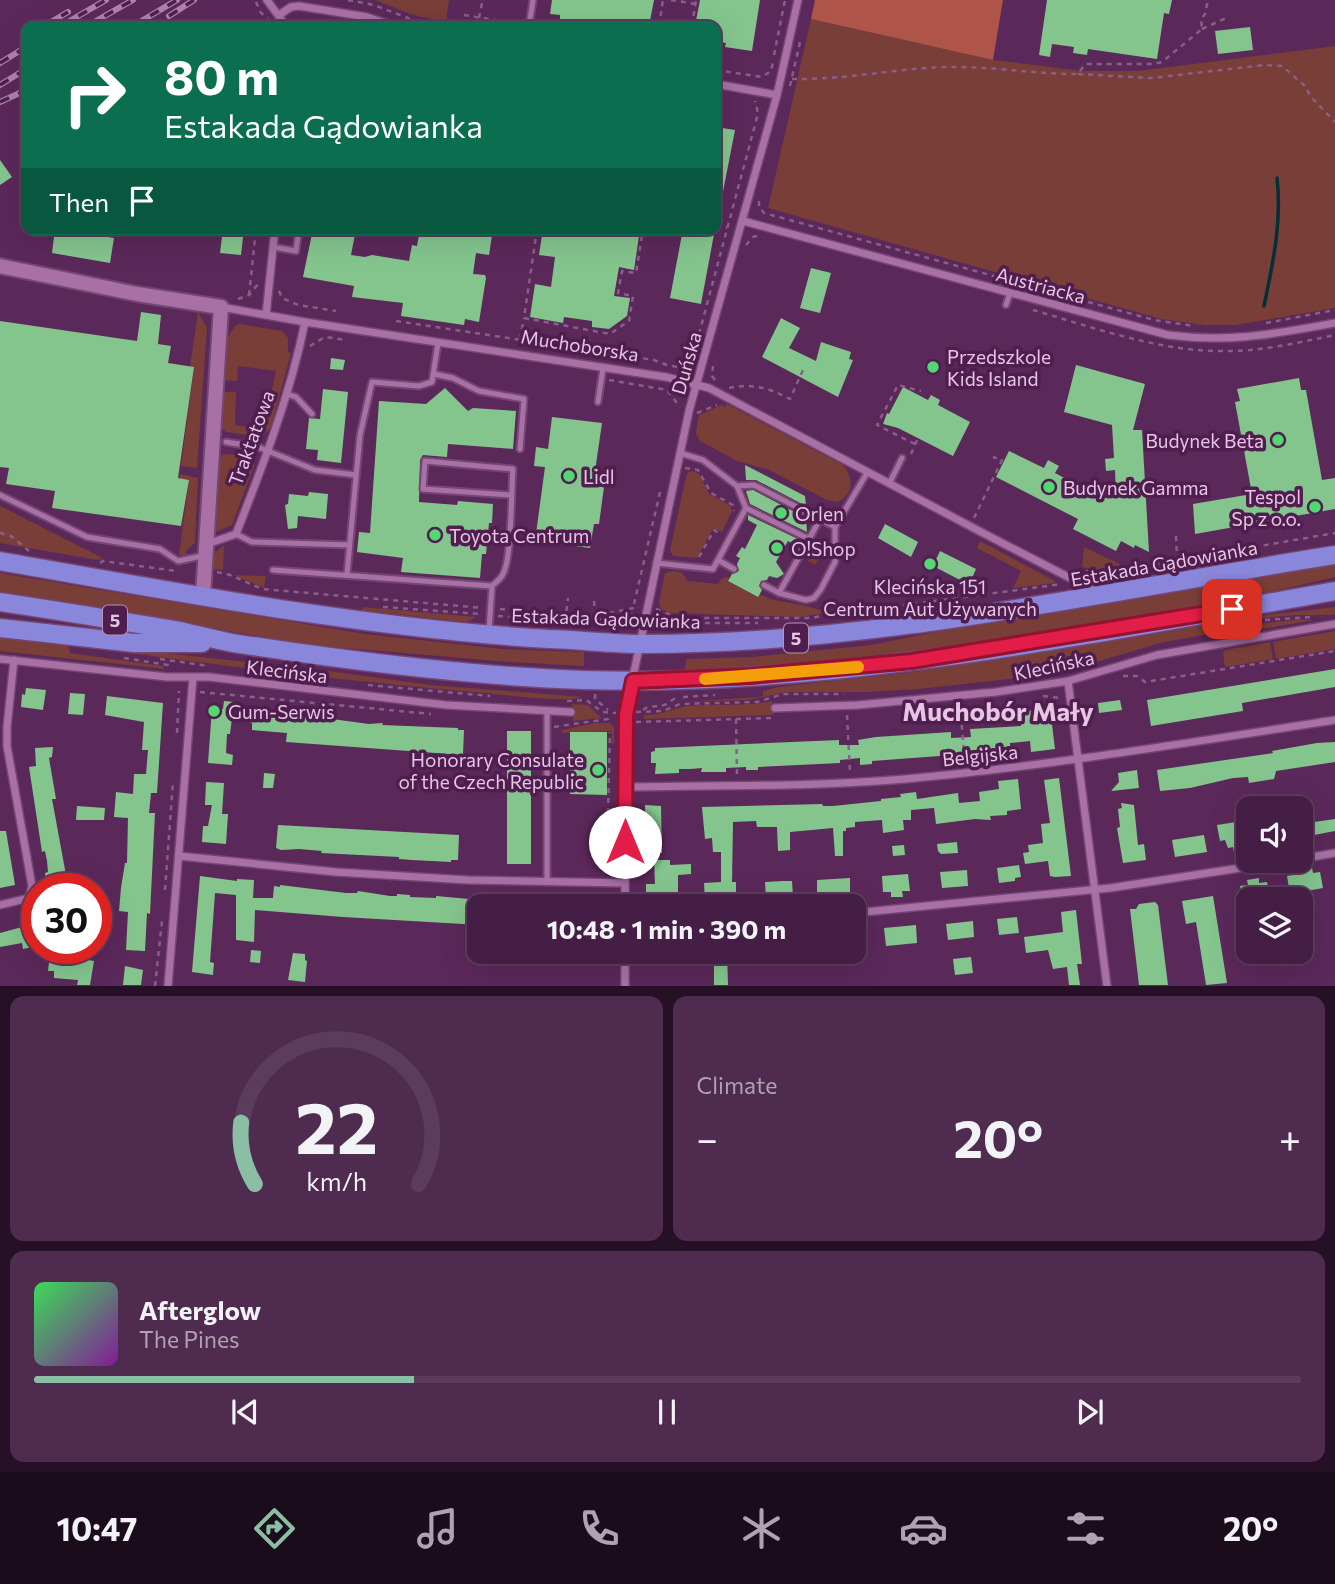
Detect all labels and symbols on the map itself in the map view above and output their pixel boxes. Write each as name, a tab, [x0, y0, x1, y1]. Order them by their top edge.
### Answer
street label: Austriacka	[994, 262, 1088, 308]
street label: Muchoborska	[519, 324, 641, 366]
street label: Duńska	[666, 329, 706, 397]
place label: Przedszkole Kids Island	[947, 345, 1051, 390]
marker: Przedszkole Kids Island	[925, 359, 941, 375]
street label: Traktatowa	[223, 387, 279, 489]
place label: Budynek Beta	[1146, 429, 1264, 452]
marker: Budynek Beta	[1270, 432, 1286, 448]
place label: Lidl	[583, 465, 615, 488]
marker: Lidl	[561, 468, 577, 484]
place label: Budynek Gamma	[1063, 476, 1208, 499]
marker: Budynek Gamma	[1041, 479, 1057, 495]
place label: Tespol Sp z o.o.	[1232, 485, 1301, 530]
marker: Tespol Sp z o.o.	[1307, 499, 1323, 515]
place label: Orlen	[795, 502, 844, 525]
marker: Orlen	[773, 505, 789, 521]
place label: Toyota Centrum	[449, 524, 589, 547]
marker: Toyota Centrum	[427, 527, 443, 543]
street label: Estakada Gądowianka	[1069, 535, 1259, 591]
place label: O!Shop	[791, 537, 856, 560]
marker: O!Shop	[769, 540, 785, 556]
marker: Klecińska 151 Centrum Aut Używanych	[922, 556, 938, 572]
place label: Klecińska 151 Centrum Aut Używanych	[823, 575, 1037, 620]
pin	[1202, 579, 1262, 639]
street label: Estakada Gądowianka	[511, 603, 701, 633]
road number: 5	[103, 606, 127, 634]
road number: 5	[784, 624, 808, 652]
street label: Klecińska	[1012, 645, 1096, 685]
street label: Klecińska	[245, 655, 329, 687]
district label: Muchobór Mały	[902, 695, 1094, 726]
place label: Gum-Serwis	[228, 700, 335, 723]
marker: Gum-Serwis	[206, 703, 222, 719]
street label: Belgijska	[941, 740, 1019, 770]
place label: Honorary Consulate of the Czech Republic	[399, 748, 584, 793]
marker: Honorary Consulate of the Czech Republic	[590, 762, 606, 778]
position arrow	[588, 805, 662, 879]
speed limit sign: 30	[21, 873, 112, 964]

